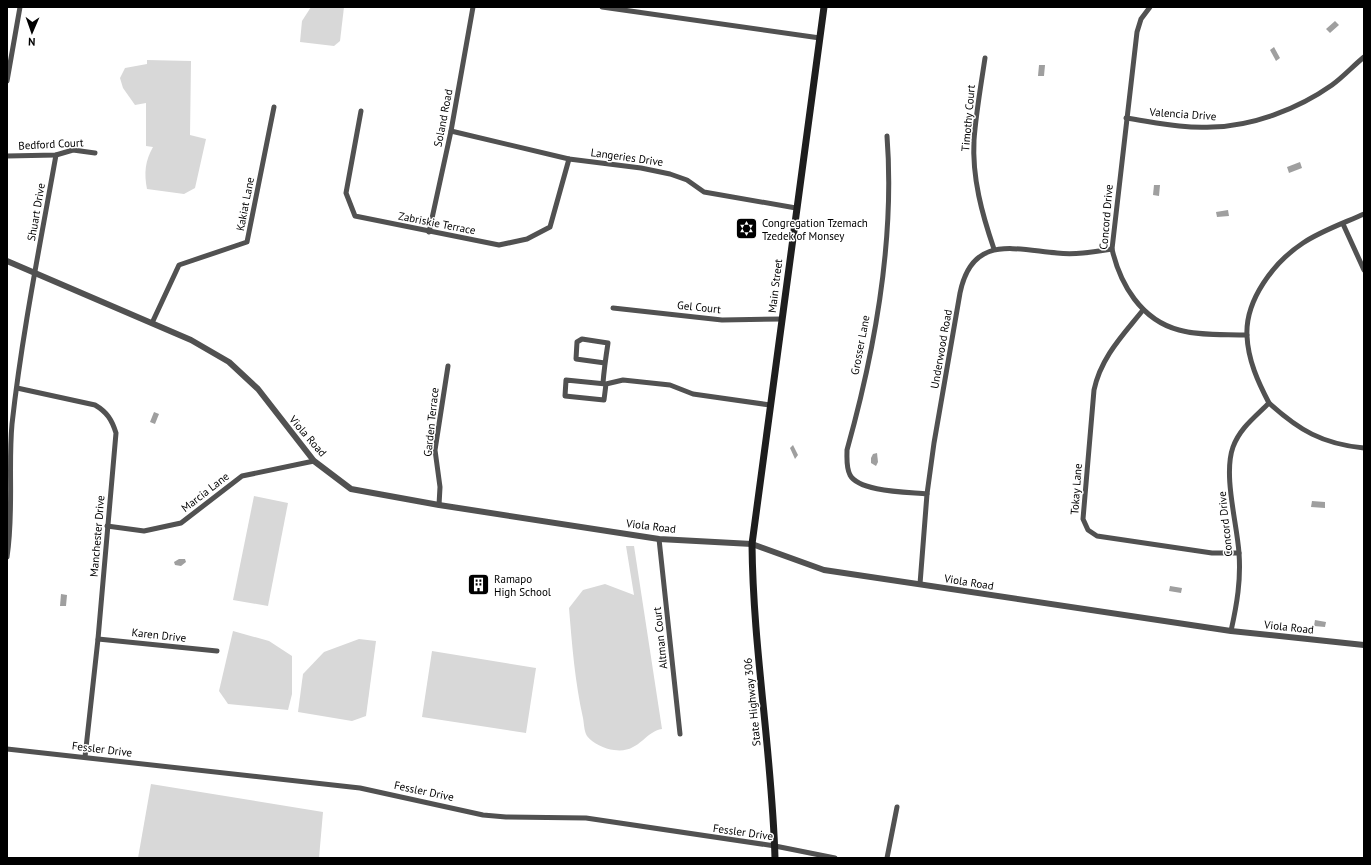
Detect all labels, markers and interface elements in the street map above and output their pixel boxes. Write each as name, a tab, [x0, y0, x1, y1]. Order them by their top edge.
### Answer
north arrow	[12, 12, 52, 52]
text: N	[28, 35, 36, 49]
street label: Timothy Court	[958, 84, 978, 152]
street label: Soland Road	[431, 88, 455, 148]
street label: Valencia Drive	[1148, 105, 1217, 123]
street label: Bedford Court	[18, 135, 84, 153]
street label: Langeries Drive	[590, 145, 664, 169]
street label: Kakiat Lane	[233, 175, 257, 232]
street label: Shuart Drive	[24, 182, 48, 242]
street label: Concord Drive	[1096, 183, 1116, 250]
street label: Zabriskie Terrace	[397, 209, 477, 237]
synagogue icon: Congregation Tzemach Tzedek of Monsey	[733, 216, 759, 242]
place label: Congregation Tzemach Tzedek of Monsey	[762, 216, 868, 243]
street label: Main Street	[765, 258, 785, 314]
street label: Gel Court	[676, 298, 722, 316]
street label: Underwood Road	[927, 308, 955, 390]
street label: Grosser Lane	[847, 314, 873, 376]
street label: Garden Terrace	[420, 386, 442, 457]
street label: Viola Road	[286, 412, 330, 460]
street label: Tokay Lane	[1067, 462, 1085, 515]
street label: Marcia Lane	[178, 469, 232, 515]
street label: Concord Drive	[1215, 490, 1235, 557]
street label: Manchester Drive	[86, 494, 108, 577]
street label: Viola Road	[624, 516, 677, 536]
street label: Viola Road	[942, 571, 995, 593]
building icon: Ramapo High School	[466, 572, 492, 598]
place label: Ramapo High School	[494, 572, 552, 599]
street label: Altman Court	[650, 606, 670, 670]
street label: Viola Road	[1262, 617, 1315, 637]
street label: Karen Drive	[131, 625, 187, 645]
street label: State Highway 306	[740, 657, 764, 747]
street label: Fessler Drive	[71, 738, 133, 760]
street label: Fessler Drive	[393, 778, 456, 804]
street label: Fessler Drive	[712, 821, 774, 843]

